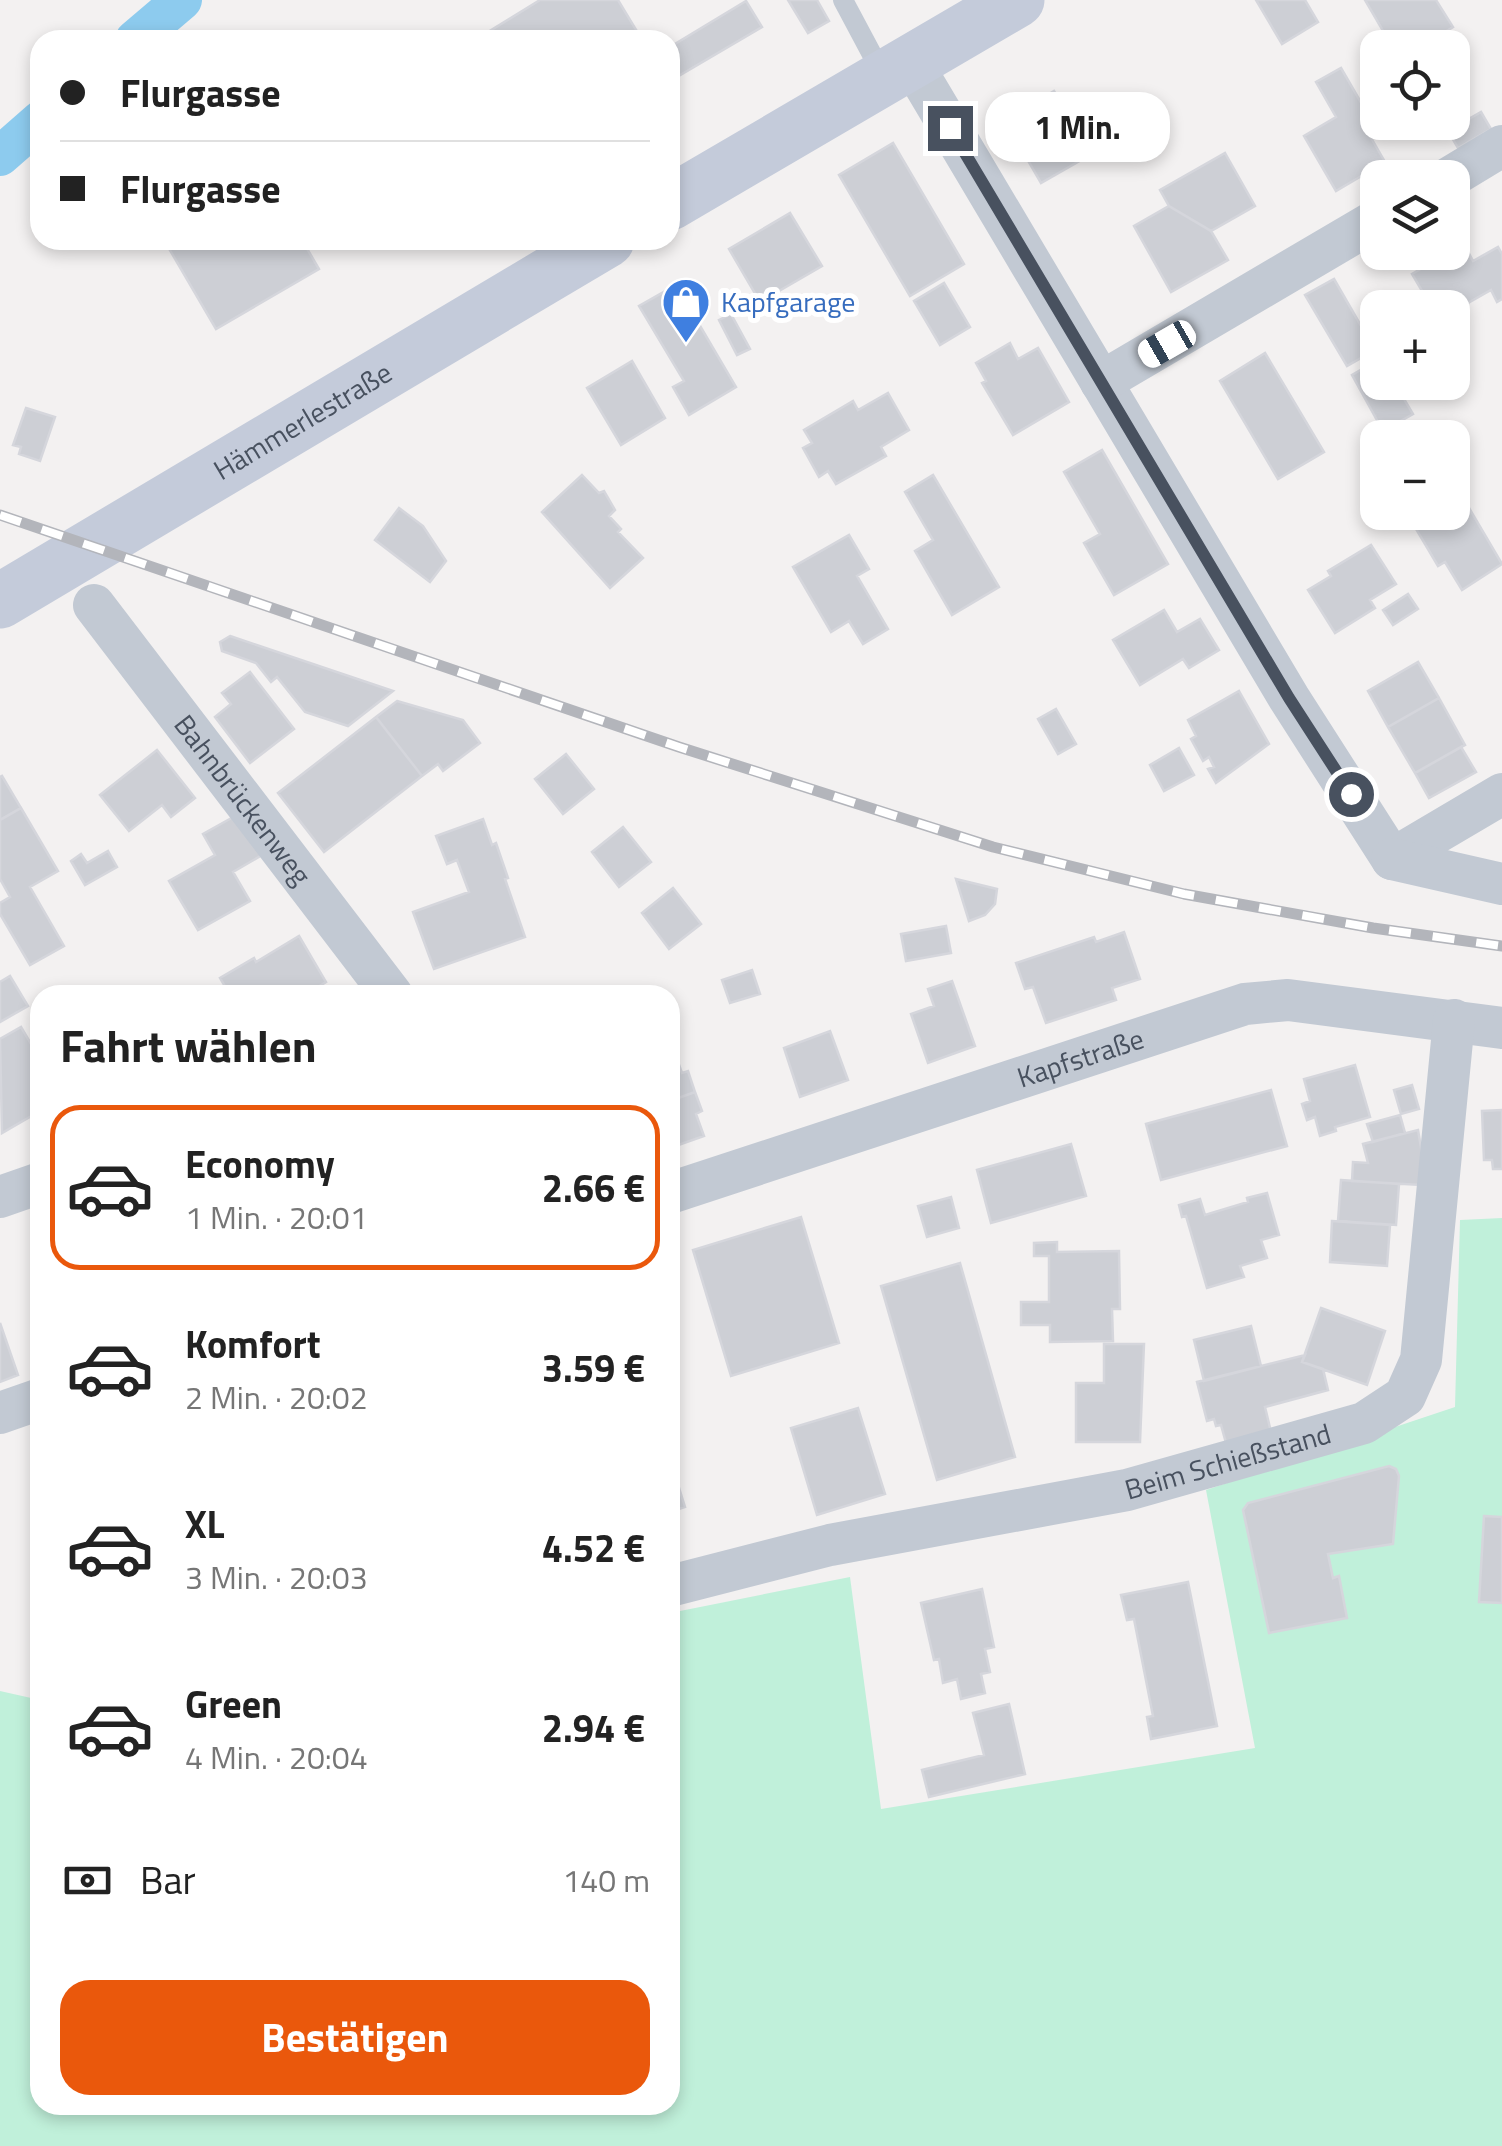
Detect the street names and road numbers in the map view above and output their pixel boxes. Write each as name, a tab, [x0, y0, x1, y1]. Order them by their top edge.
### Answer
street label: Hämmerlestraße	[205, 351, 400, 491]
street label: Bahnbrückenweg	[164, 705, 322, 894]
street label: Kapfstraße	[1011, 1017, 1149, 1098]
street label: Beim Schießstand	[1120, 1411, 1336, 1511]

